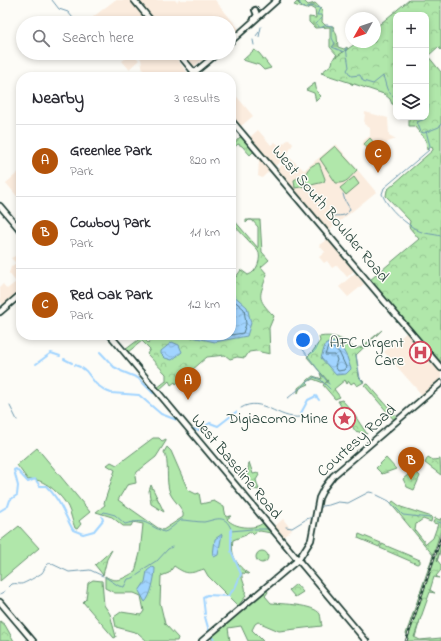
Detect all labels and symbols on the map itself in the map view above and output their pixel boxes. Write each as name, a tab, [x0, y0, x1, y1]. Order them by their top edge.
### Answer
north arrow	[345, 12, 381, 48]
street label: West South Boulder Road	[265, 140, 395, 288]
pin: C	[365, 140, 391, 173]
your location	[293, 330, 313, 350]
place label: AFC Urgent Care	[330, 331, 405, 373]
hospital icon: AFC Urgent Care	[407, 339, 433, 365]
pin: A	[175, 367, 201, 400]
street label: Courtesy Road	[312, 399, 402, 483]
place icon: Digiacomo Mine	[331, 406, 357, 432]
place label: Digiacomo Mine	[226, 407, 329, 431]
street label: West Baseline Road	[185, 409, 287, 525]
pin: B	[398, 447, 424, 480]

